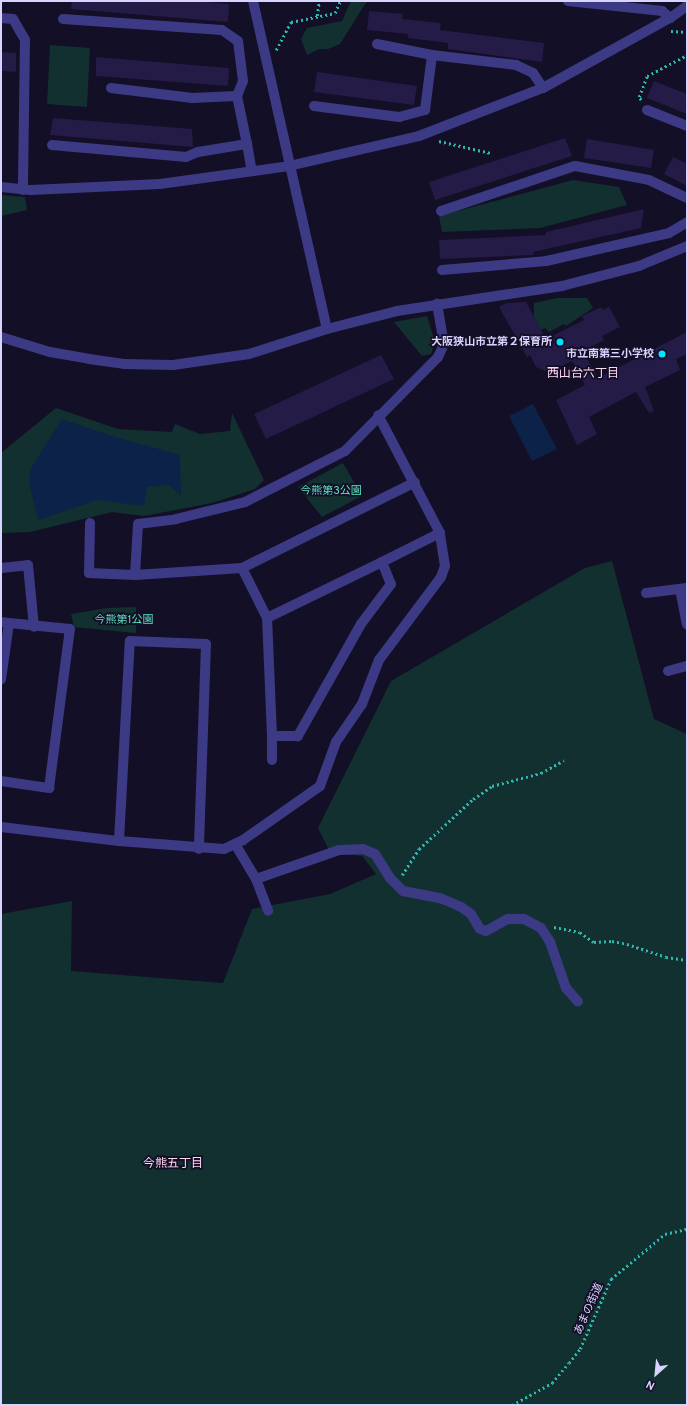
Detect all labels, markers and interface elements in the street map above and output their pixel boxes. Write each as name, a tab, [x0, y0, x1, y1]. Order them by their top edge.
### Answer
place label: 大阪狭山市立第２保育所	[431, 335, 552, 349]
marker: 大阪狭山市立第２保育所	[555, 337, 565, 347]
place label: 市立南第三小学校	[566, 347, 654, 361]
marker: 市立南第三小学校	[657, 349, 667, 359]
district label: 西山台六丁目	[547, 368, 619, 382]
park label: 今熊第3公園	[300, 484, 362, 498]
park label: 今熊第1公園	[94, 613, 154, 627]
district label: 今熊五丁目	[143, 1158, 203, 1172]
street label: あまの街道	[572, 1281, 606, 1337]
north arrow	[636, 1354, 676, 1394]
text: N	[644, 1377, 657, 1393]

